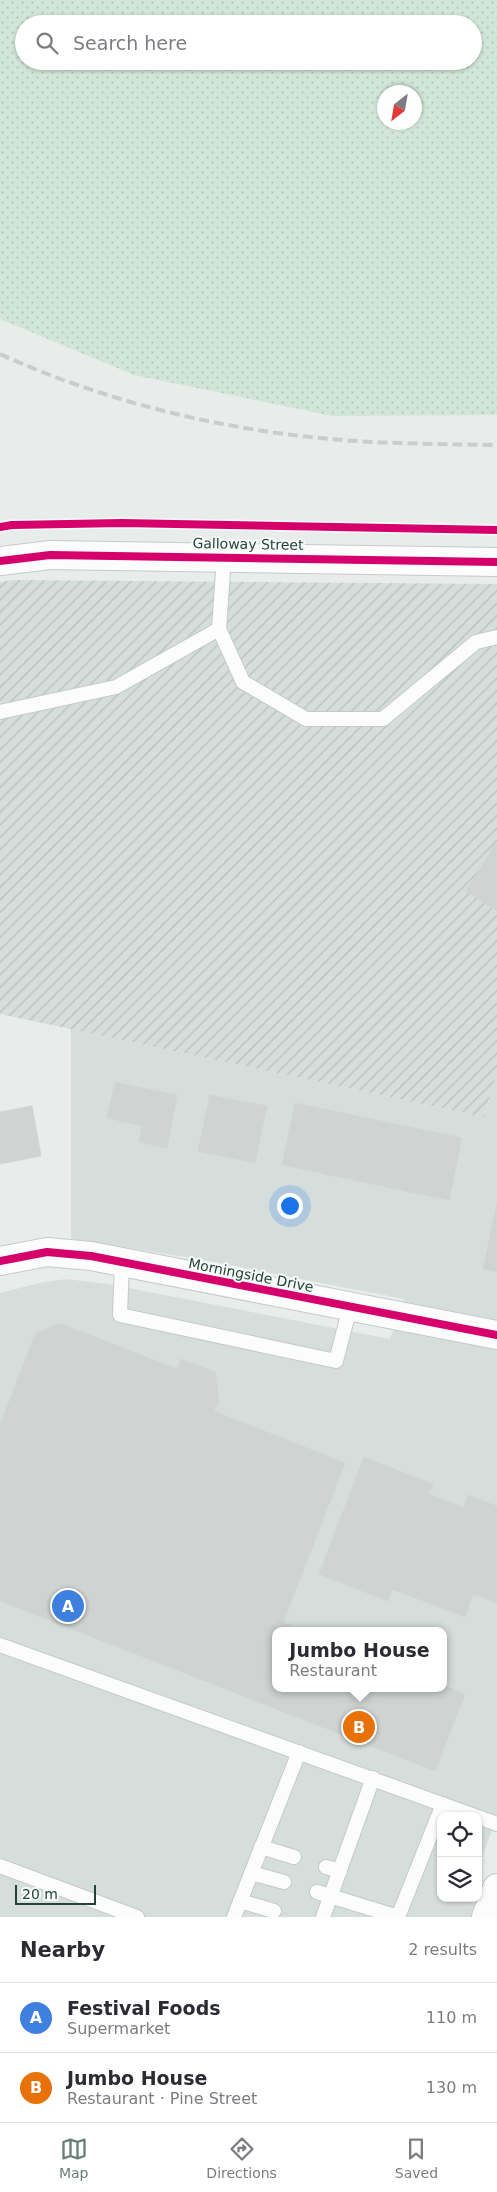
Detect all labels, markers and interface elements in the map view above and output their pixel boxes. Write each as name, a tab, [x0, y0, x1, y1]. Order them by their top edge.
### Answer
search box	[15, 15, 482, 70]
icon: search	[33, 29, 61, 57]
text: Search here	[73, 32, 187, 54]
north arrow	[377, 85, 422, 130]
street label: Galloway Street	[192, 535, 304, 553]
your location	[277, 1193, 303, 1219]
street label: Morningside Drive	[187, 1255, 315, 1295]
pin: A	[52, 1587, 84, 1625]
popup	[272, 1627, 447, 1692]
text: Jumbo House	[289, 1639, 430, 1661]
text: Restaurant	[289, 1661, 377, 1680]
pin: B	[343, 1708, 375, 1746]
map controls	[437, 1812, 482, 1902]
button: locate	[437, 1812, 482, 1857]
button: layers	[437, 1857, 482, 1902]
scale bar	[15, 1882, 96, 1905]
text: 20 m	[22, 1886, 58, 1902]
text: Nearby	[20, 1938, 105, 1962]
text: 2 results	[408, 1940, 477, 1959]
text: Festival Foods	[67, 1997, 221, 2019]
text: A	[30, 2008, 42, 2027]
text: 110 m	[426, 2008, 477, 2027]
text: Supermarket	[67, 2019, 170, 2038]
text: Jumbo House	[67, 2067, 207, 2089]
text: B	[30, 2078, 42, 2097]
text: 130 m	[426, 2078, 477, 2097]
text: Restaurant · Pine Street	[67, 2089, 257, 2108]
tab: Map	[59, 2135, 88, 2181]
tab: Directions	[206, 2135, 277, 2181]
tab: Saved	[395, 2135, 438, 2181]

